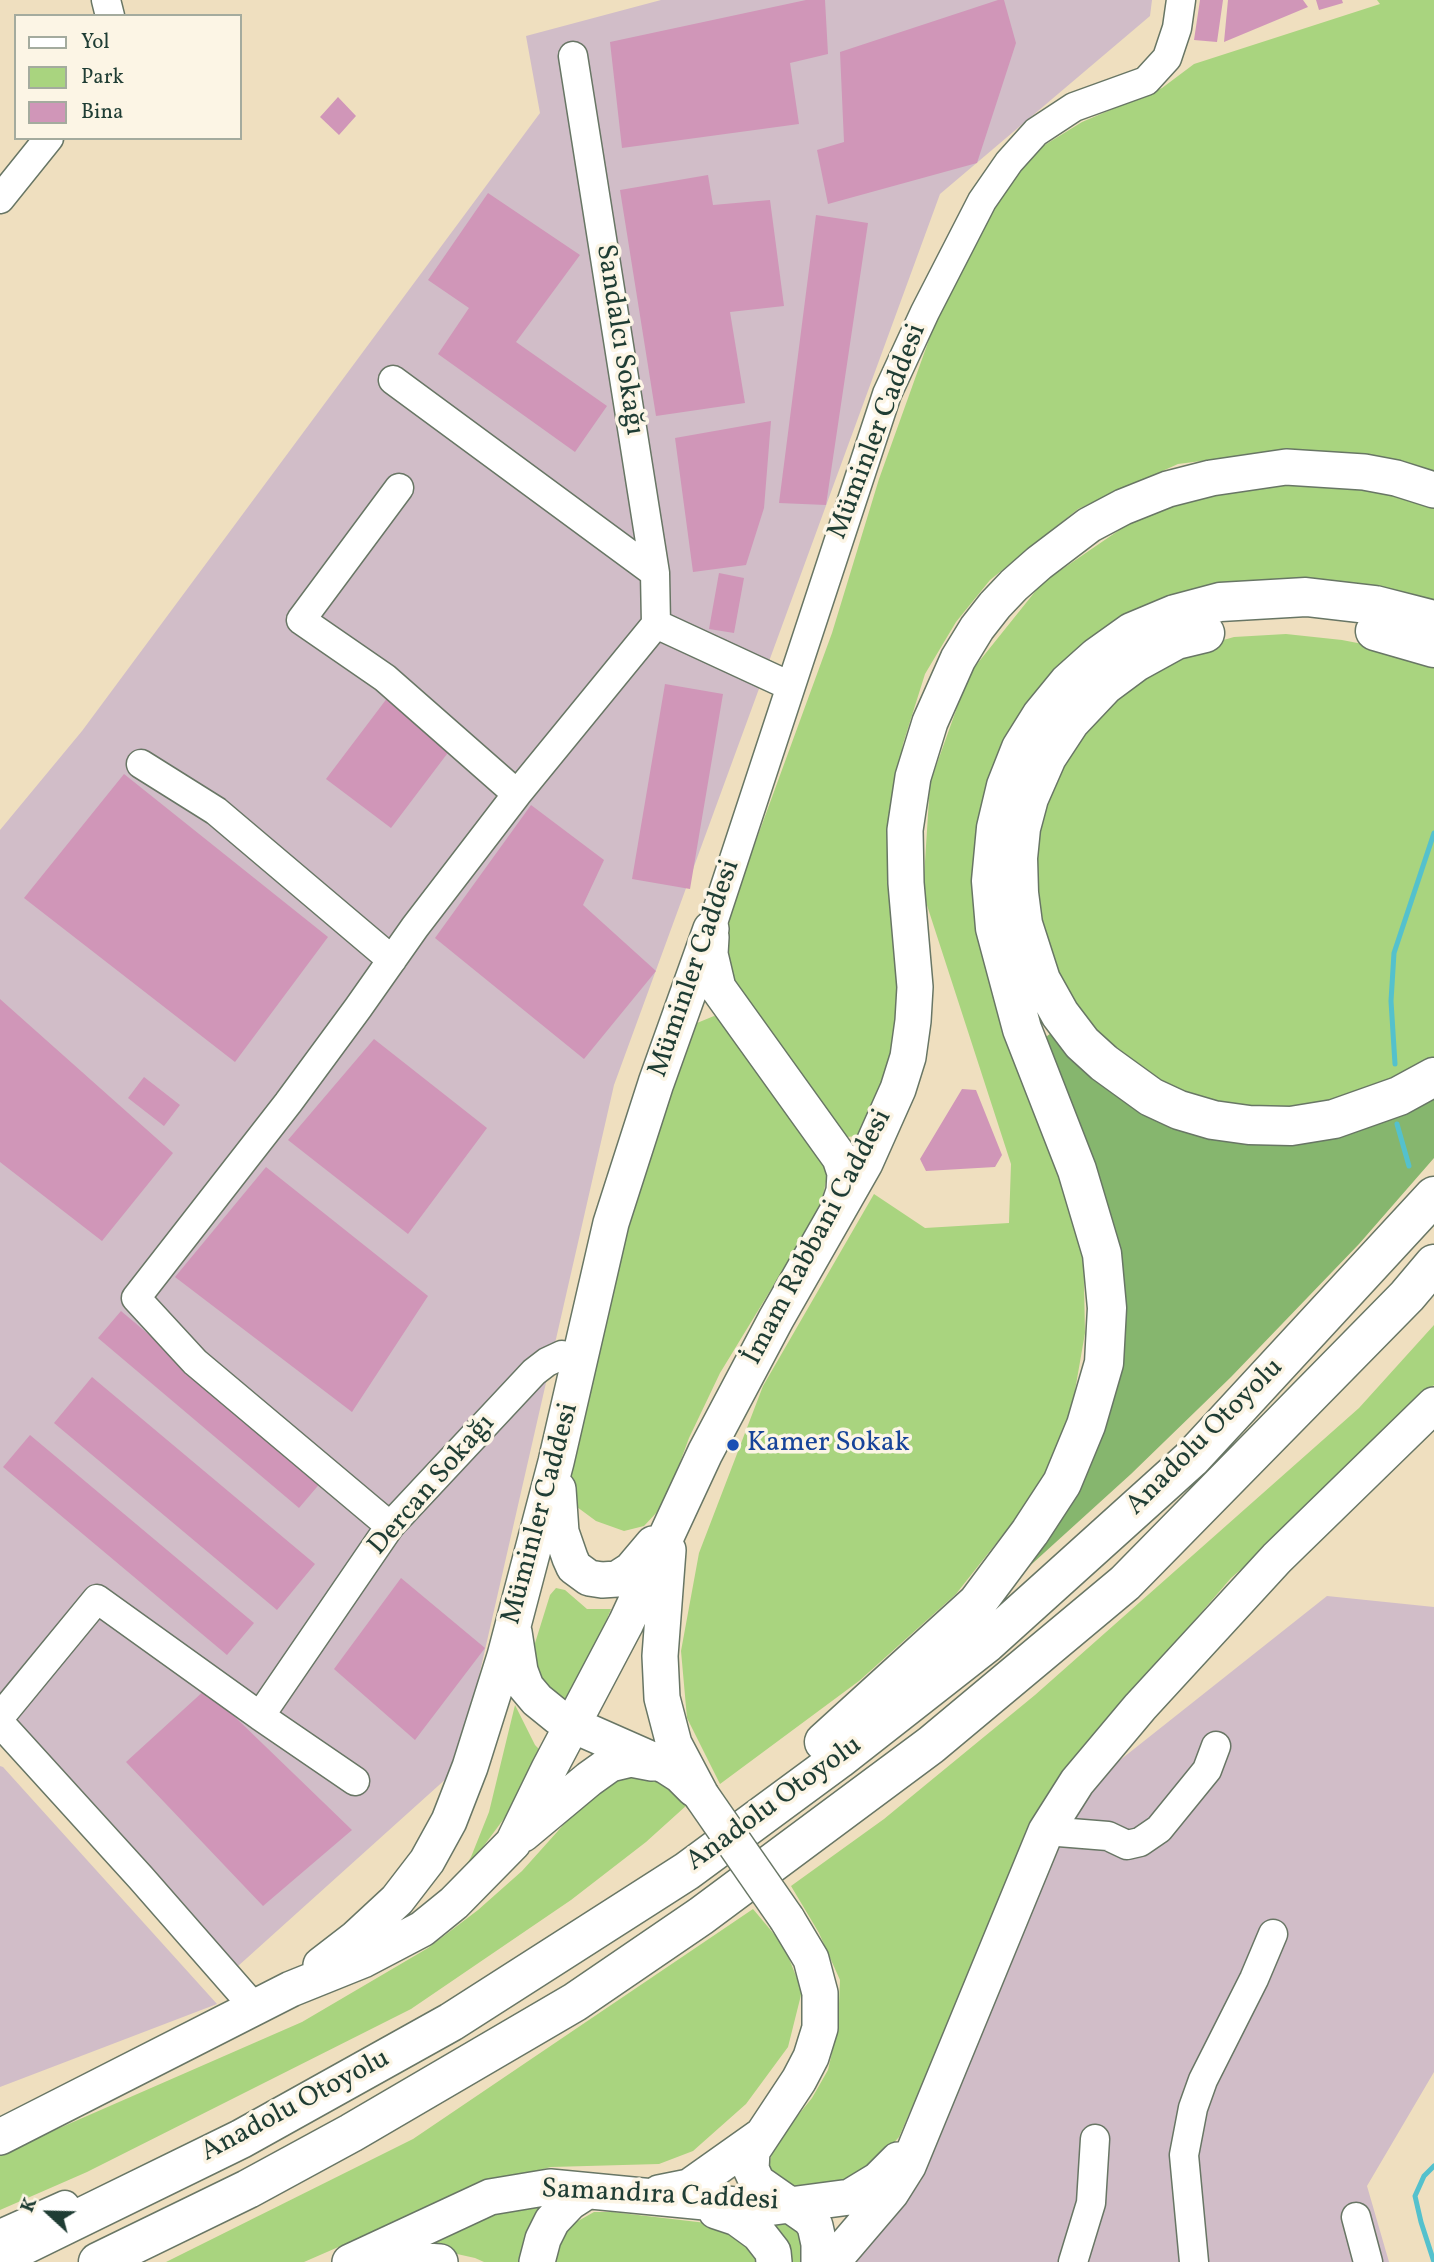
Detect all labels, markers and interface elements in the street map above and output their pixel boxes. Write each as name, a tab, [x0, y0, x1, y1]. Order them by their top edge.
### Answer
legend	[14, 14, 242, 140]
text: Yol	[81, 28, 110, 57]
text: Park	[81, 63, 124, 92]
text: Bina	[81, 98, 123, 127]
street label: Sandalcı Sokağı	[586, 242, 650, 438]
street label: Müminler Caddesi	[823, 320, 935, 544]
street label: Müminler Caddesi	[643, 856, 749, 1082]
street label: İmam Rabbani Caddesi	[737, 1104, 901, 1372]
street label: Anadolu Otoyolu	[1120, 1352, 1292, 1524]
street label: Müminler Caddesi	[496, 1400, 588, 1628]
street label: Dercan Sokağı	[363, 1408, 503, 1564]
place label: Kamer Sokak	[747, 1428, 910, 1462]
marker: Kamer Sokak	[725, 1437, 741, 1453]
street label: Anadolu Otoyolu	[681, 1730, 869, 1880]
street label: Anadolu Otoyolu	[196, 2043, 396, 2171]
street label: Samandıra Caddesi	[540, 2174, 780, 2220]
north arrow	[14, 2178, 84, 2248]
text: K	[15, 2194, 44, 2216]

